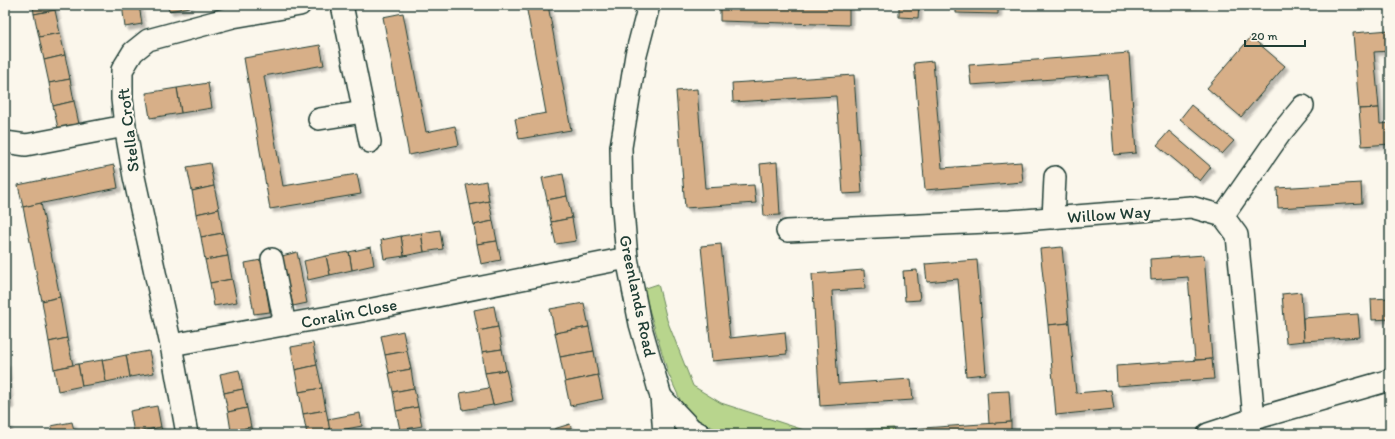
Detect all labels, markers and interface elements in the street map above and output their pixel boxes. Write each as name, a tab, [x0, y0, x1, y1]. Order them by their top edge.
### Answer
scale bar	[1245, 22, 1305, 48]
text: 20 m	[1251, 29, 1278, 43]
street label: Stella Croft	[113, 87, 143, 173]
street label: Willow Way	[1066, 201, 1152, 227]
street label: Greenlands Road	[615, 233, 661, 359]
street label: Coralin Close	[299, 294, 399, 332]

